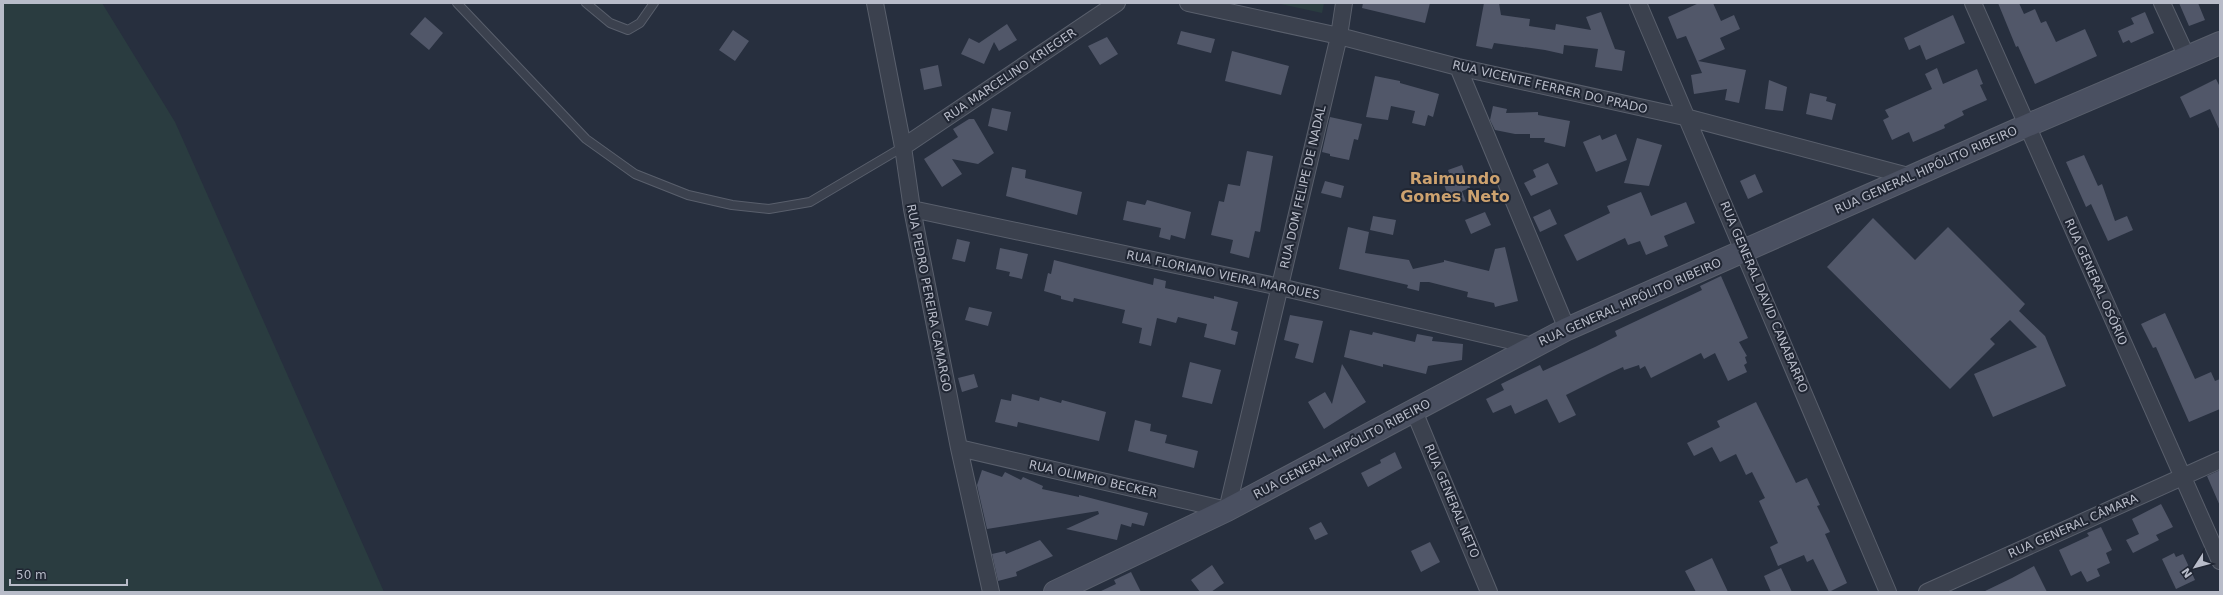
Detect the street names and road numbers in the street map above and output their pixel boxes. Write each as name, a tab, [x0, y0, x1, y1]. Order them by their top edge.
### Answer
street label: RUA MARCELINO KRIEGER	[941, 25, 1079, 125]
street label: RUA VICENTE FERRER DO PRADO	[1451, 58, 1649, 116]
street label: RUA DOM FELIPE DE NADAL	[1277, 104, 1329, 270]
street label: RUA GENERAL HIPÓLITO RIBEIRO	[1832, 122, 2019, 217]
street label: RUA GENERAL DAVID CANABARRO	[1717, 199, 1811, 395]
street label: RUA PEDRO PEREIRA CAMARGO	[904, 203, 954, 393]
street label: RUA GENERAL OSÓRIO	[2062, 216, 2131, 347]
street label: RUA FLORIANO VIEIRA MARQUES	[1125, 248, 1321, 302]
street label: RUA GENERAL HIPÓLITO RIBEIRO	[1536, 254, 1723, 349]
street label: RUA GENERAL HIPÓLITO RIBEIRO	[1251, 395, 1433, 502]
street label: RUA GENERAL NETO	[1422, 442, 1482, 560]
street label: RUA OLIMPIO BECKER	[1028, 457, 1158, 501]
street label: RUA GENERAL CÂMARA	[2006, 490, 2141, 561]

